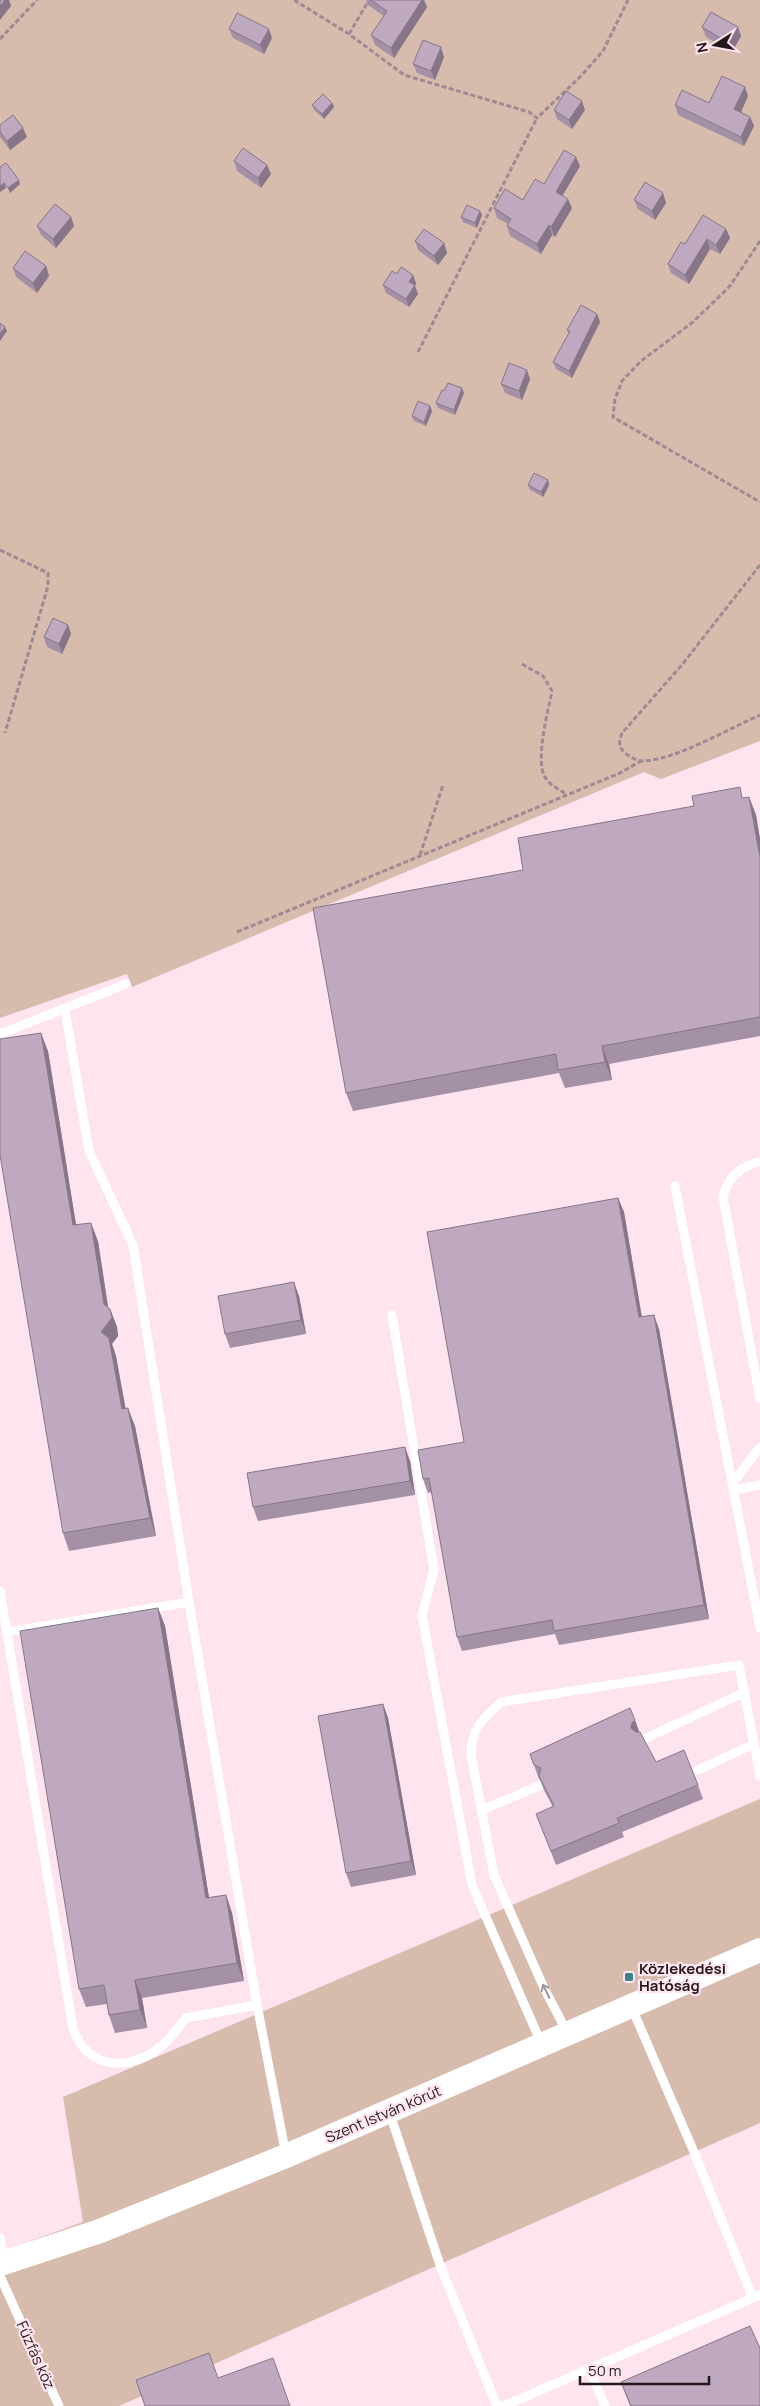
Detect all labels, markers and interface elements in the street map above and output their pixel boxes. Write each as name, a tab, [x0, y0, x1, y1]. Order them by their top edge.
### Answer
north arrow	[690, 20, 740, 70]
text: N	[691, 41, 712, 54]
place label: Közlekedési Hatóság	[639, 1958, 726, 1996]
marker: Közlekedési Hatóság	[623, 1971, 635, 1983]
one-way arrow	[541, 1984, 550, 1999]
street label: Szent István körút	[322, 2080, 444, 2148]
street label: Fűzfás köz	[12, 2318, 60, 2392]
scale bar	[580, 2354, 709, 2386]
text: 50 m	[588, 2360, 622, 2381]

